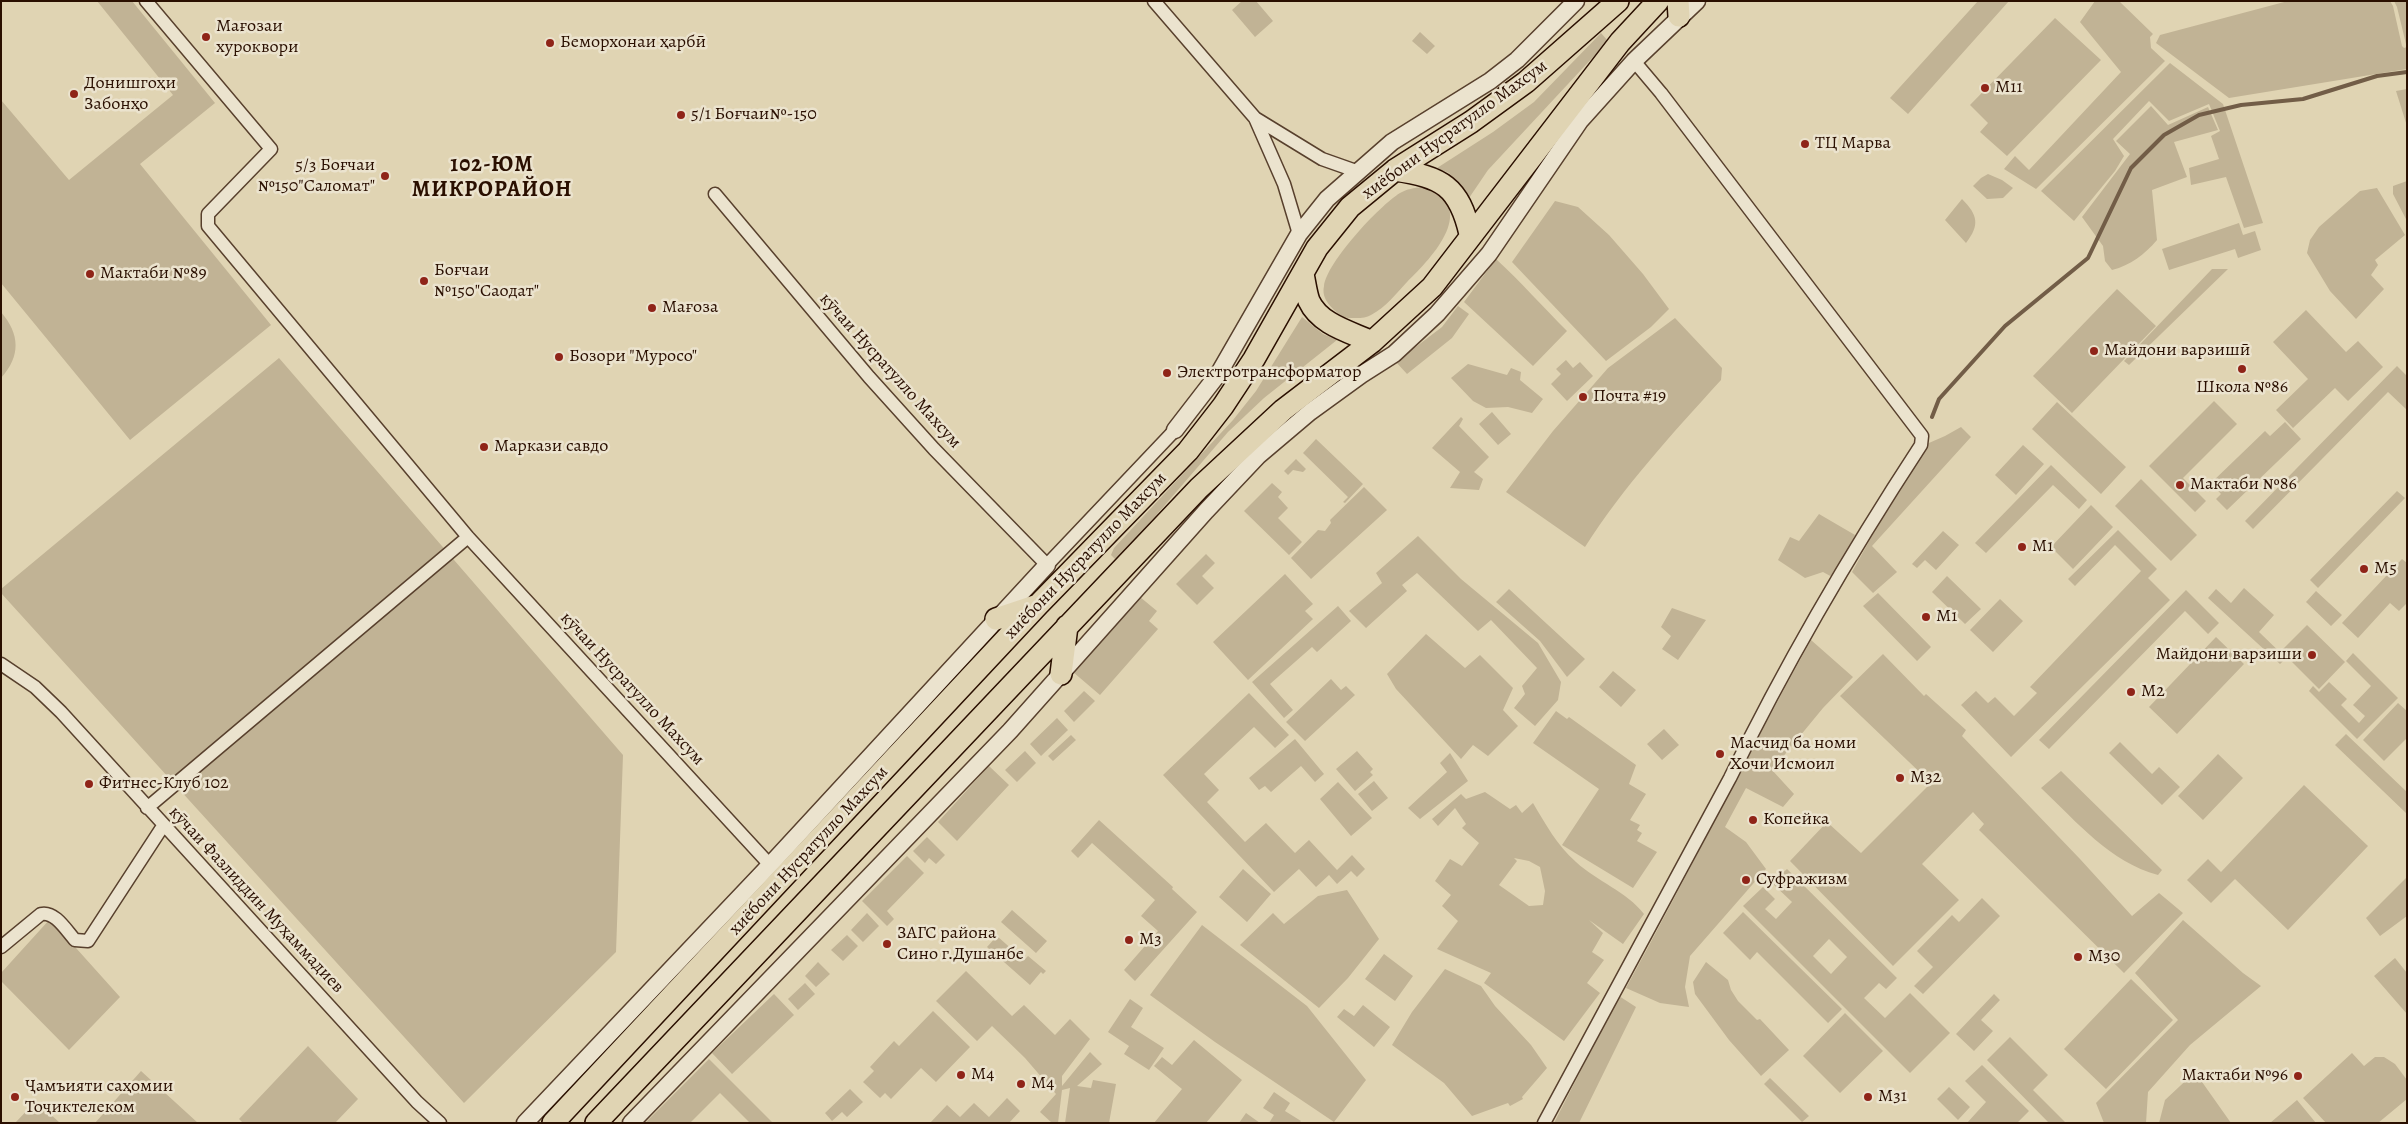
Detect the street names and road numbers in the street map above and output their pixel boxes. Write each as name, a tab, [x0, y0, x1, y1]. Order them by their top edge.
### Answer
street label: хиёбони Нусратулло Махсум	[1358, 56, 1552, 204]
street label: кӯчаи Нусратулло Махсум	[815, 289, 965, 453]
street label: хиёбони Нусратулло Махсум	[1001, 468, 1171, 644]
street label: кӯчаи Нусратулло Махсум	[555, 608, 709, 770]
street label: хиёбони Нусратулло Махсум	[725, 762, 893, 940]
street label: кӯчаи Фазлиддин Муҳаммадиев	[164, 802, 348, 998]

